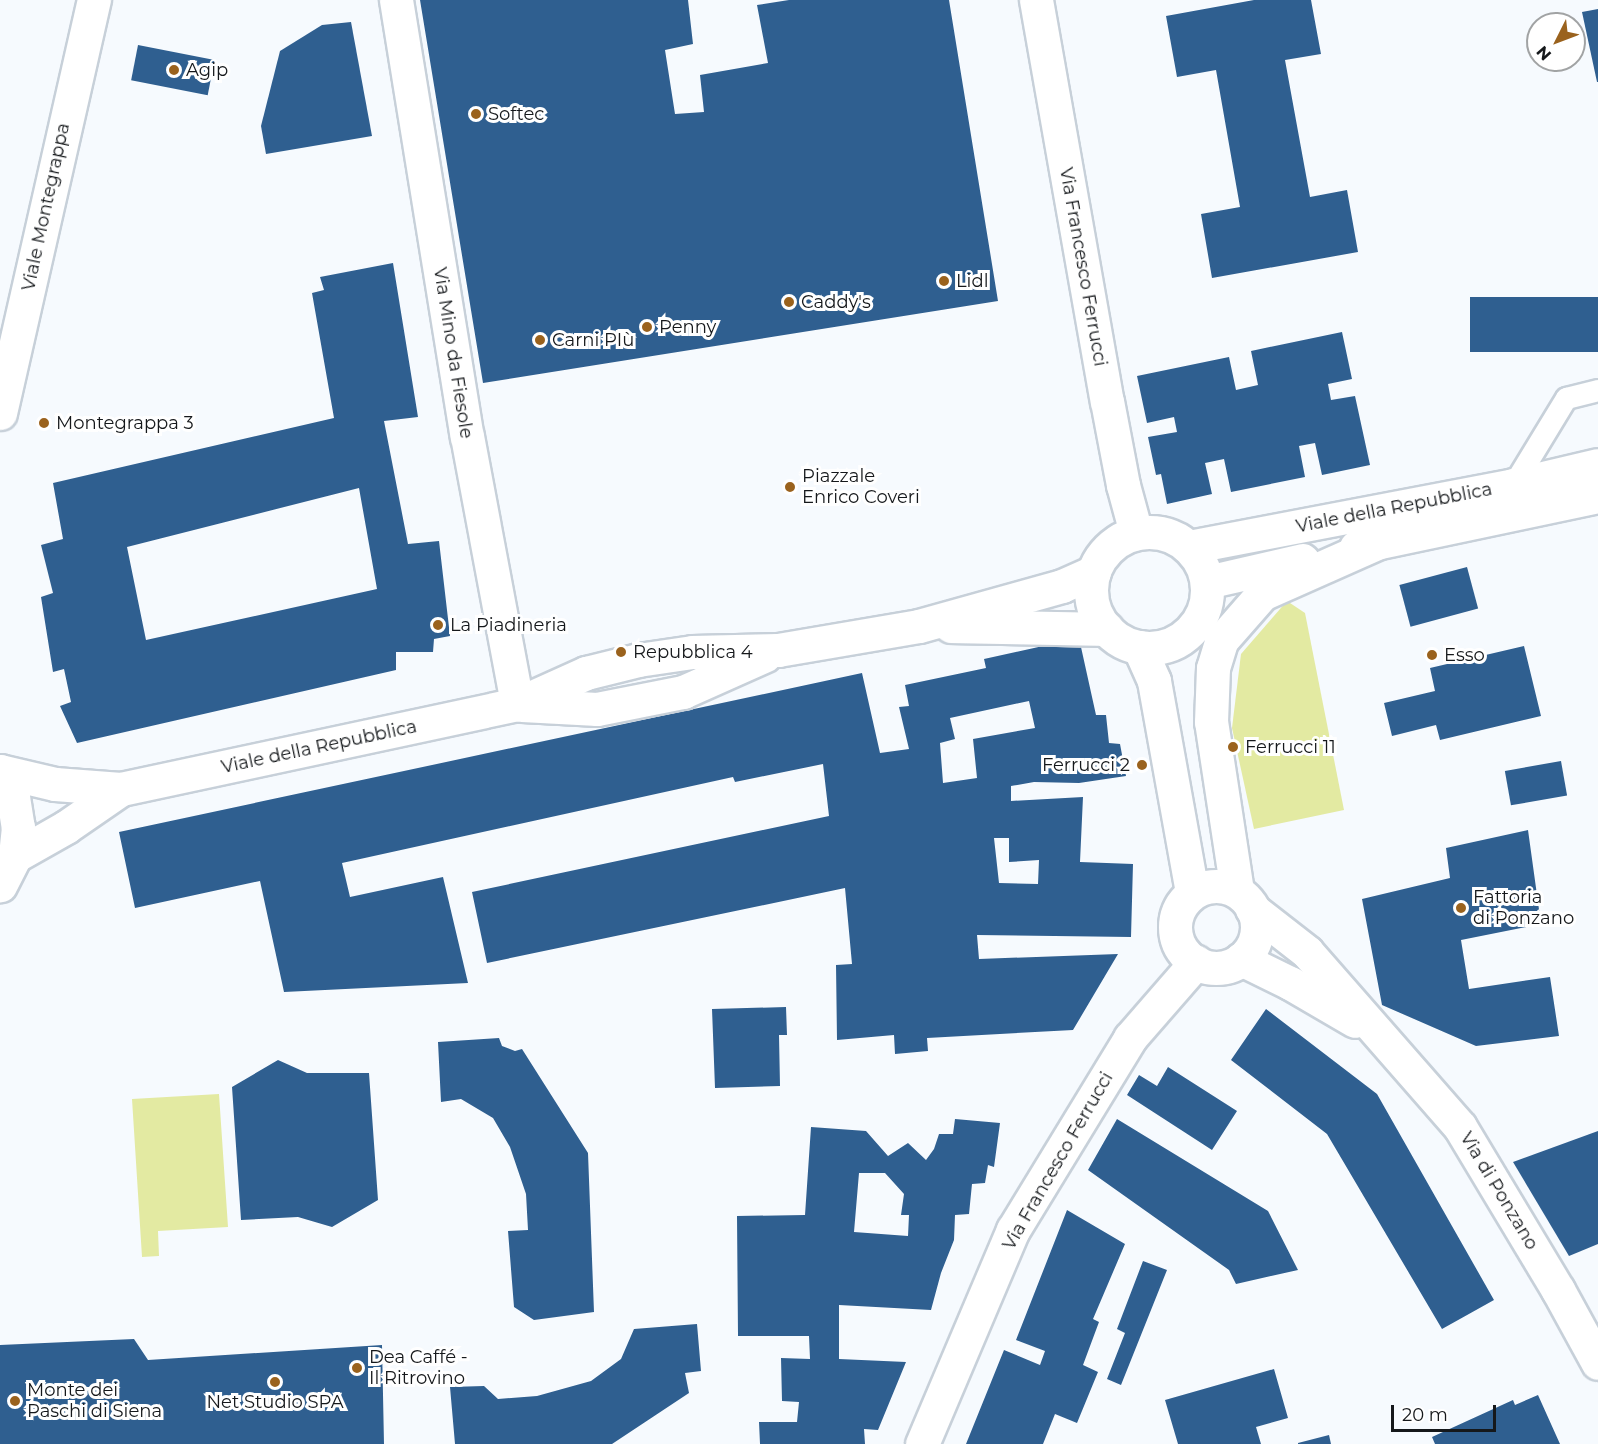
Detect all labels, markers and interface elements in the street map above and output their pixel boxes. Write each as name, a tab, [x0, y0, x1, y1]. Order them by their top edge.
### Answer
north arrow	[1526, 12, 1586, 72]
text: N	[1532, 42, 1555, 64]
place label: Agip	[186, 59, 228, 81]
marker: Agip	[167, 63, 181, 77]
place label: Softec	[488, 103, 544, 125]
marker: Softec	[469, 107, 483, 121]
street label: Viale Montegrappa	[18, 121, 74, 293]
street label: Via Francesco Ferrucci	[1055, 166, 1111, 368]
street label: Via Mino da Fiesole	[429, 266, 477, 440]
place label: Lidl	[956, 270, 988, 292]
marker: Lidl	[937, 274, 951, 288]
place label: Caddy's	[801, 291, 871, 313]
marker: Caddy's	[782, 295, 796, 309]
place label: Penny	[659, 316, 716, 338]
marker: Penny	[640, 320, 654, 334]
place label: Carni PIù	[552, 329, 634, 351]
marker: Carni PIù	[533, 333, 547, 347]
place label: Montegrappa 3	[56, 412, 194, 434]
marker: Montegrappa 3	[37, 416, 51, 430]
place label: Piazzale Enrico Coveri	[802, 466, 920, 508]
street label: Viale della Repubblica	[1294, 478, 1494, 538]
marker: Piazzale Enrico Coveri	[783, 480, 797, 494]
place label: La Piadineria	[450, 614, 567, 636]
marker: La Piadineria	[431, 618, 445, 632]
place label: Repubblica 4	[633, 641, 753, 663]
place label: Esso	[1444, 644, 1485, 666]
marker: Repubblica 4	[614, 645, 628, 659]
marker: Esso	[1425, 648, 1439, 662]
street label: Viale della Repubblica	[219, 716, 419, 778]
place label: Ferrucci 11	[1245, 736, 1336, 758]
marker: Ferrucci 11	[1226, 740, 1240, 754]
place label: Ferrucci 2	[1042, 754, 1130, 776]
marker: Ferrucci 2	[1135, 758, 1149, 772]
place label: Fattoria di Ponzano	[1473, 887, 1574, 930]
marker: Fattoria di Ponzano	[1454, 901, 1468, 915]
street label: Via Francesco Ferrucci	[998, 1068, 1118, 1254]
street label: Via di Ponzano	[1455, 1128, 1543, 1254]
place label: Dea Caffé - Il Ritrovino	[369, 1347, 468, 1390]
marker: Dea Caffé - Il Ritrovino	[350, 1361, 364, 1375]
marker: Net Studio SPA	[268, 1375, 282, 1389]
place label: Monte dei Paschi di Siena	[27, 1380, 162, 1422]
place label: Net Studio SPA	[206, 1391, 344, 1413]
scale bar	[1394, 1393, 1499, 1431]
marker: Monte dei Paschi di Siena	[8, 1394, 22, 1408]
text: 20 m	[1402, 1404, 1448, 1426]

